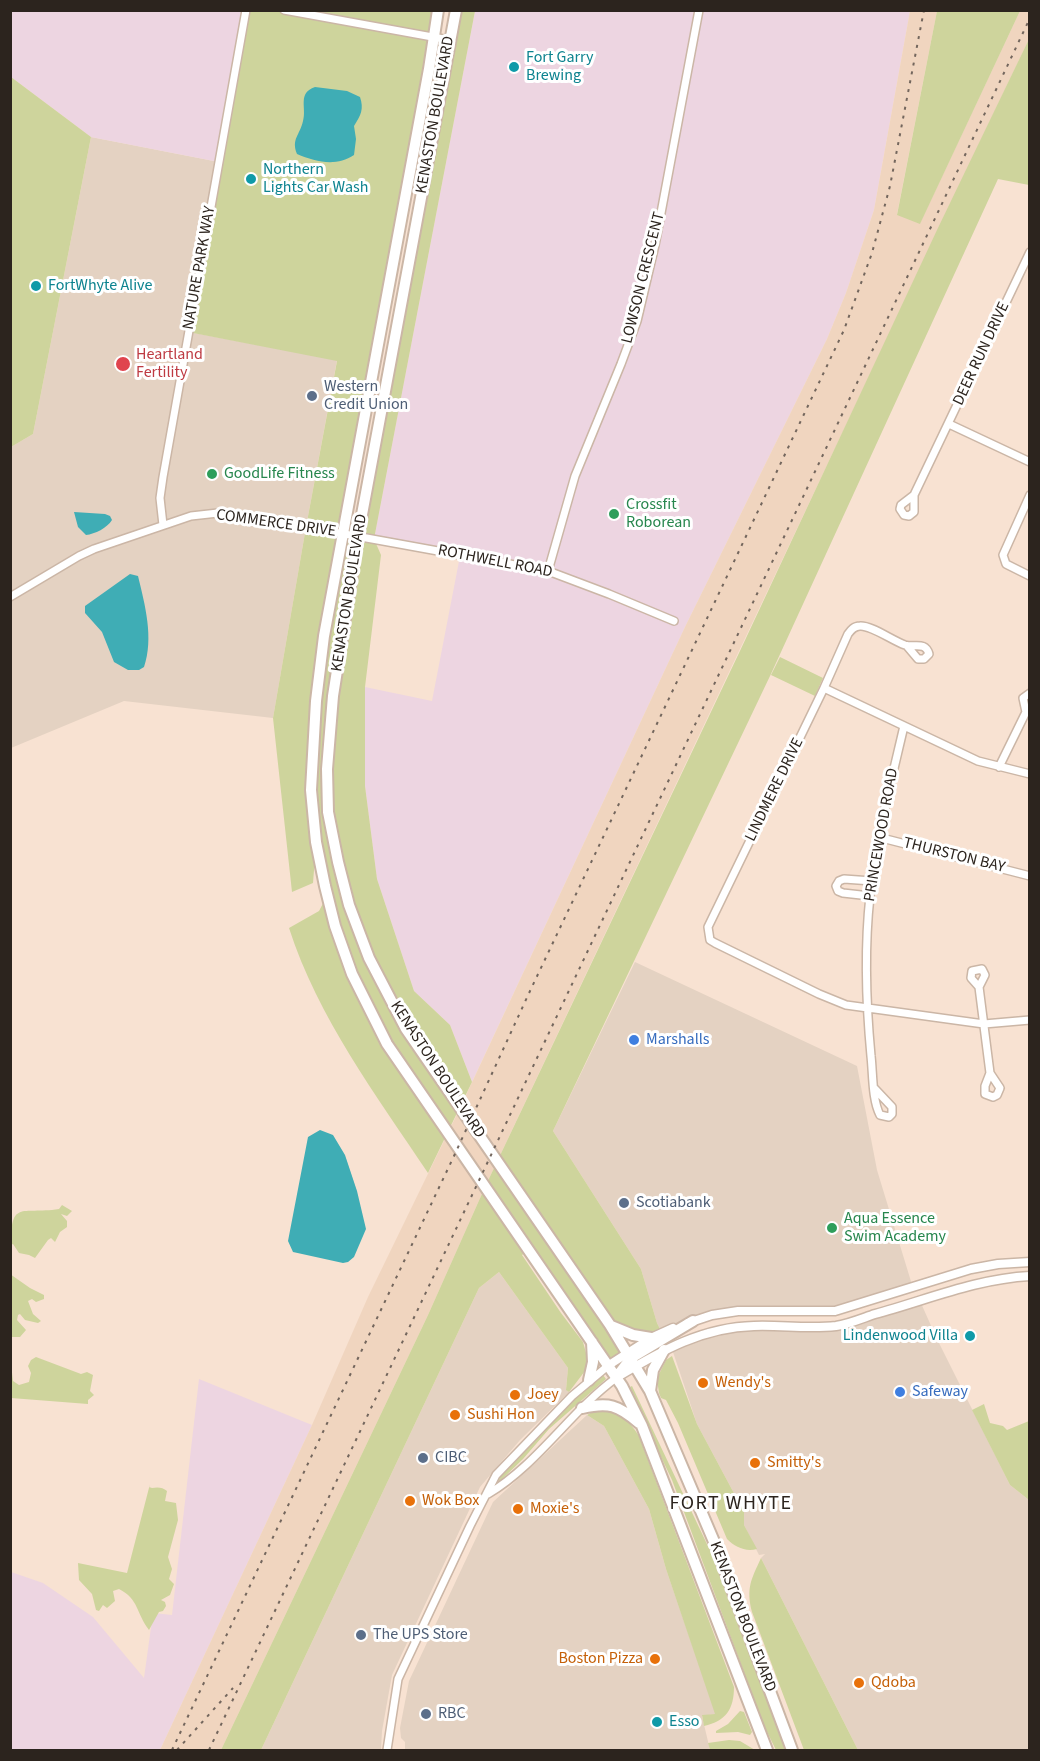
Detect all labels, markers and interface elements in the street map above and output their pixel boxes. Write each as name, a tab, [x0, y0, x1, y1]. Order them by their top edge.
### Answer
street label: KENASTON BOULEVARD	[413, 35, 459, 195]
place label: Fort Garry Brewing	[526, 48, 593, 86]
marker: Fort Garry Brewing	[507, 60, 521, 74]
place label: Northern Lights Car Wash	[263, 160, 368, 198]
marker: Northern Lights Car Wash	[244, 172, 258, 186]
street label: NATURE PARK WAY	[180, 205, 220, 331]
street label: LOWSON CRESCENT	[618, 210, 670, 346]
place label: FortWhyte Alive	[48, 276, 152, 296]
marker: FortWhyte Alive	[29, 279, 43, 293]
street label: DEER RUN DRIVE	[950, 299, 1014, 409]
place label: Heartland Fertility	[136, 345, 203, 383]
marker: Heartland Fertility	[114, 355, 132, 373]
place label: Western Credit Union	[324, 377, 408, 415]
marker: Western Credit Union	[305, 389, 319, 403]
place label: GoodLife Fitness	[224, 464, 335, 484]
marker: GoodLife Fitness	[205, 467, 219, 481]
place label: Crossfit Roborean	[626, 495, 691, 533]
street label: COMMERCE DRIVE	[215, 506, 337, 542]
marker: Crossfit Roborean	[607, 507, 621, 521]
street label: KENASTON BOULEVARD	[328, 513, 372, 673]
street label: ROTHWELL ROAD	[436, 541, 554, 583]
street label: LINDMERE DRIVE	[742, 735, 808, 845]
street label: PRINCEWOOD ROAD	[861, 767, 903, 903]
street label: THURSTON BAY	[901, 834, 1007, 878]
street label: KENASTON BOULEVARD	[386, 998, 488, 1142]
place label: Marshalls	[646, 1030, 710, 1050]
marker: Marshalls	[627, 1033, 641, 1047]
place label: Scotiabank	[636, 1193, 711, 1213]
marker: Scotiabank	[617, 1196, 631, 1210]
place label: Aqua Essence Swim Academy	[844, 1209, 946, 1247]
marker: Aqua Essence Swim Academy	[825, 1221, 839, 1235]
place label: Lindenwood Villa	[843, 1326, 958, 1346]
marker: Lindenwood Villa	[963, 1329, 977, 1343]
place label: Wendy's	[715, 1373, 771, 1393]
marker: Wendy's	[696, 1376, 710, 1390]
place label: Safeway	[912, 1382, 968, 1402]
place label: Joey	[527, 1385, 559, 1405]
marker: Safeway	[893, 1385, 907, 1399]
marker: Joey	[508, 1388, 522, 1402]
place label: Sushi Hon	[467, 1405, 535, 1425]
marker: Sushi Hon	[448, 1408, 462, 1422]
place label: CIBC	[435, 1448, 467, 1468]
marker: CIBC	[416, 1451, 430, 1465]
place label: Smitty's	[767, 1453, 821, 1473]
marker: Smitty's	[748, 1456, 762, 1470]
place label: Wok Box	[422, 1491, 479, 1511]
district label: FORT WHYTE	[669, 1493, 793, 1517]
marker: Wok Box	[403, 1494, 417, 1508]
place label: Moxie's	[530, 1499, 579, 1519]
marker: Moxie's	[511, 1502, 525, 1516]
street label: KENASTON BOULEVARD	[704, 1539, 780, 1695]
place label: The UPS Store	[373, 1625, 468, 1645]
marker: The UPS Store	[354, 1628, 368, 1642]
place label: Boston Pizza	[558, 1649, 643, 1669]
marker: Boston Pizza	[648, 1652, 662, 1666]
place label: Qdoba	[871, 1673, 916, 1693]
marker: Qdoba	[852, 1676, 866, 1690]
place label: RBC	[438, 1704, 466, 1724]
marker: RBC	[419, 1707, 433, 1721]
place label: Esso	[669, 1712, 700, 1732]
marker: Esso	[650, 1715, 664, 1729]

